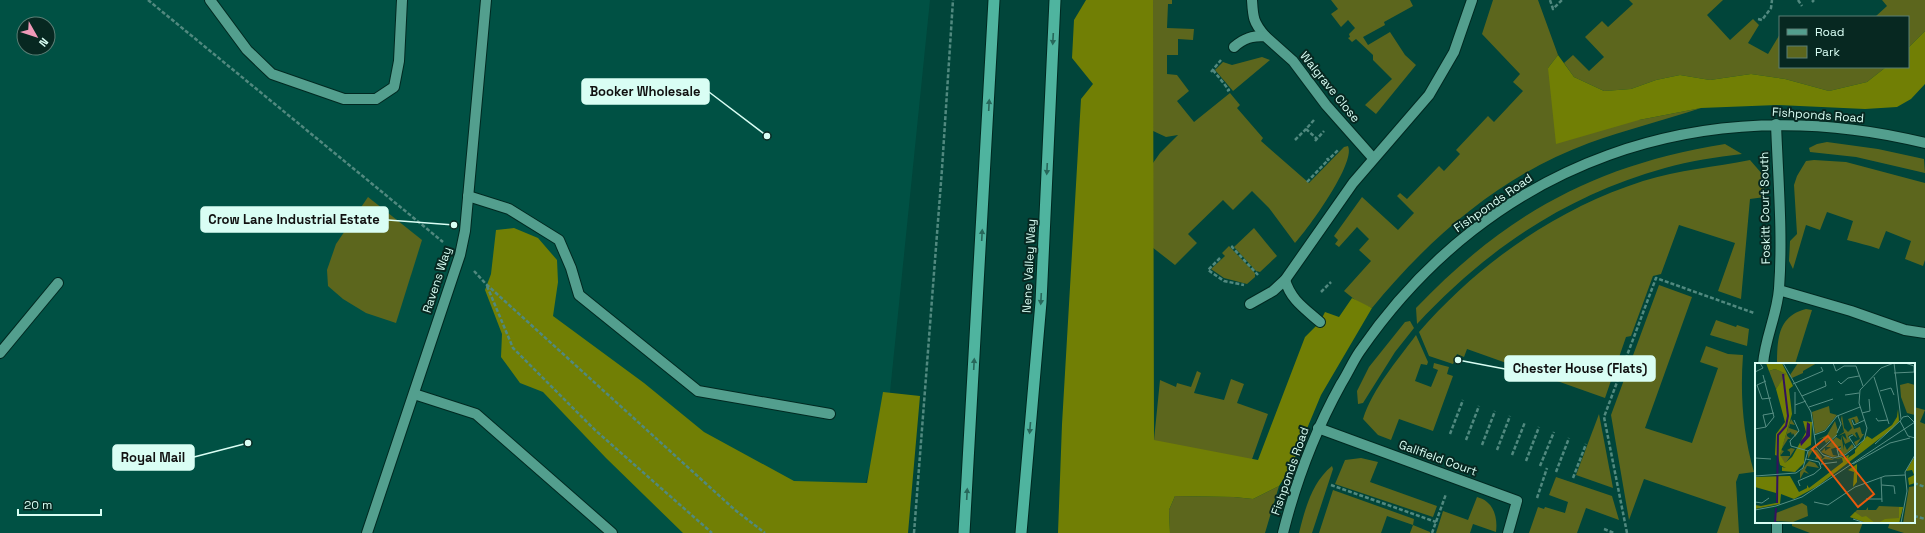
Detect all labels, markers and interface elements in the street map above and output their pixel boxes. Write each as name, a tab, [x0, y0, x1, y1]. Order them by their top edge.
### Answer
north arrow	[16, 16, 56, 56]
legend	[1779, 16, 1909, 68]
text: Road	[1815, 24, 1844, 40]
one-way arrow	[1050, 33, 1056, 46]
text: N	[36, 35, 52, 50]
text: Park	[1815, 44, 1840, 60]
street label: Walgrave Close	[1296, 48, 1364, 126]
callout: Booker Wholesale	[582, 79, 709, 104]
text: Booker Wholesale	[589, 83, 701, 100]
one-way arrow	[986, 99, 993, 111]
street label: Fishponds Road	[1771, 104, 1865, 126]
street label: Foskitt Court South	[1756, 152, 1774, 264]
one-way arrow	[1044, 163, 1050, 176]
street label: Fishponds Road	[1451, 170, 1535, 236]
callout: Crow Lane Industrial Estate	[201, 207, 388, 232]
text: Crow Lane Industrial Estate	[208, 211, 380, 228]
street label: Nene Valley Way	[1019, 219, 1039, 313]
one-way arrow	[979, 228, 985, 241]
street label: Ravens Way	[419, 245, 455, 315]
one-way arrow	[1038, 293, 1044, 306]
callout: Chester House (Flats)	[1505, 356, 1655, 381]
one-way arrow	[971, 358, 978, 370]
text: Chester House (Flats)	[1513, 360, 1647, 377]
inset map	[1755, 363, 1915, 523]
one-way arrow	[1027, 422, 1034, 434]
street label: Fishponds Road	[1267, 425, 1313, 517]
street label: Gallfield Court	[1397, 436, 1479, 480]
callout: Royal Mail	[113, 445, 194, 470]
text: Royal Mail	[121, 449, 185, 466]
one-way arrow	[963, 488, 970, 500]
scale bar	[18, 491, 101, 517]
text: 20 m	[24, 497, 52, 513]

